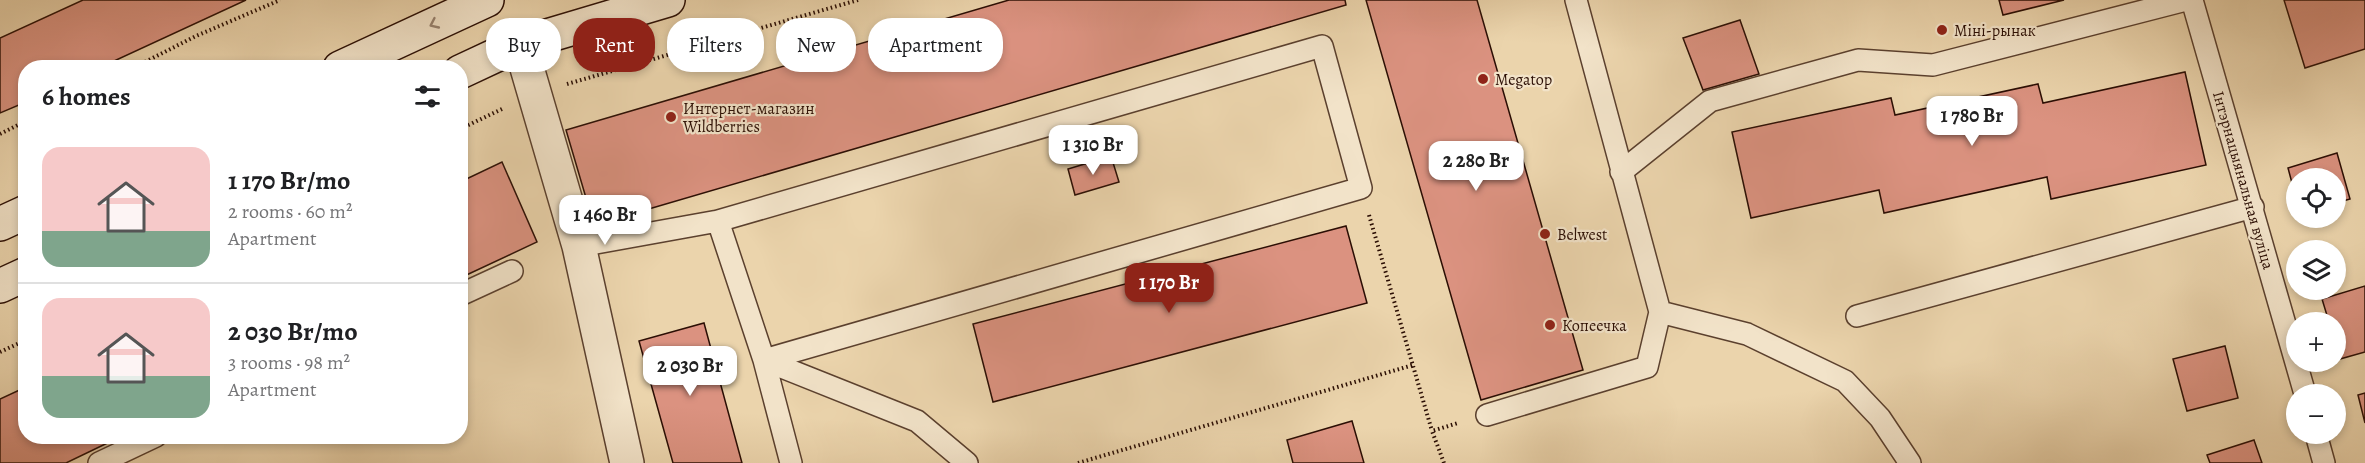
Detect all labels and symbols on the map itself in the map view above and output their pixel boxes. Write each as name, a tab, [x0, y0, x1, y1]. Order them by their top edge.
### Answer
one-way arrow	[430, 17, 441, 29]
place label: Міні-рынак	[1954, 20, 2036, 42]
marker: Міні-рынак	[1935, 23, 1949, 37]
place label: Megatop	[1495, 69, 1552, 91]
marker: Megatop	[1476, 72, 1490, 86]
street label: Інтэрнацыянальная вуліца	[2207, 89, 2279, 273]
pin: 1 780 Br	[1910, 96, 2034, 147]
place label: Интернет-магазин Wildberries	[682, 98, 815, 138]
marker: Интернет-магазин Wildberries	[664, 110, 678, 124]
pin: 1 310 Br	[1031, 125, 1155, 176]
pin: 2 280 Br	[1414, 141, 1538, 192]
pin: 1 460 Br	[543, 195, 667, 246]
place label: Belwest	[1557, 224, 1607, 246]
marker: Belwest	[1538, 227, 1552, 241]
pin: 1 170 Br	[1107, 263, 1231, 314]
place label: Копеечка	[1562, 315, 1627, 337]
marker: Копеечка	[1543, 318, 1557, 332]
pin: 2 030 Br	[628, 346, 752, 397]

